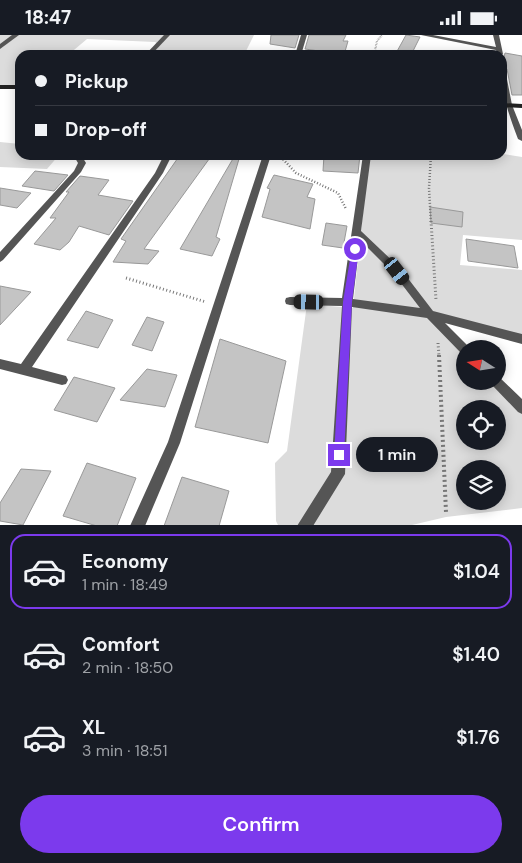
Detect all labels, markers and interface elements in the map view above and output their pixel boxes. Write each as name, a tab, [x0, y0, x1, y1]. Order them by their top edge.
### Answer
text: 18:47	[25, 5, 71, 30]
text: Pickup	[65, 69, 129, 94]
text: Drop-off	[65, 117, 147, 142]
route start	[344, 238, 366, 260]
car	[381, 255, 412, 287]
car	[293, 294, 324, 310]
north arrow	[456, 340, 506, 390]
map controls	[456, 340, 506, 510]
button: locate	[456, 400, 506, 450]
callout: 1 min	[356, 437, 439, 473]
route end	[328, 444, 350, 466]
text: 1 min	[378, 444, 416, 465]
button: layers	[456, 460, 506, 510]
icon: car	[22, 549, 67, 594]
text: Economy	[82, 549, 169, 574]
text: $1.04	[453, 559, 500, 584]
text: 1 min · 18:49	[82, 574, 168, 595]
icon: car	[22, 632, 67, 677]
text: Comfort	[82, 632, 160, 657]
text: $1.40	[452, 642, 500, 667]
text: 2 min · 18:50	[82, 657, 173, 678]
icon: car	[22, 715, 67, 760]
text: XL	[82, 715, 105, 740]
text: $1.76	[456, 725, 500, 750]
text: 3 min · 18:51	[82, 740, 167, 761]
button: Confirm	[20, 795, 502, 853]

